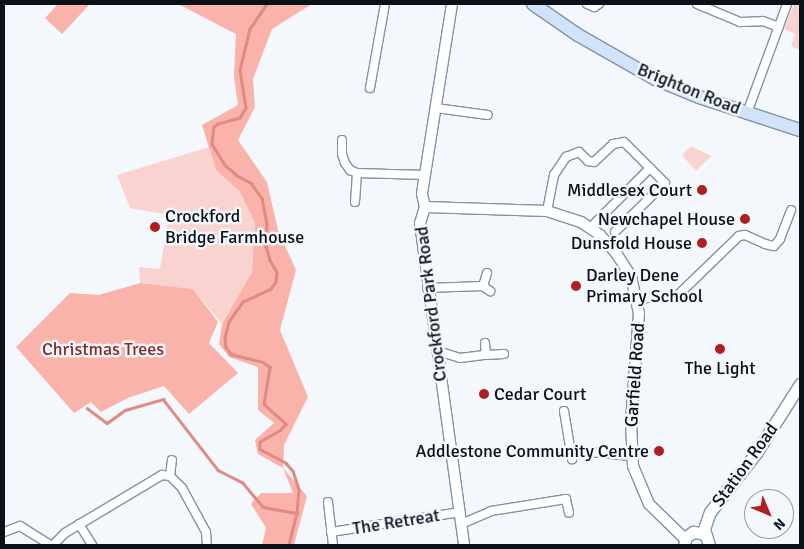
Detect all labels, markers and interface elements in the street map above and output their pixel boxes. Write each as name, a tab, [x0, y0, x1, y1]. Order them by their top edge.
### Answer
street label: Brighton Road	[634, 58, 744, 120]
place label: Middlesex Court	[567, 179, 692, 201]
marker: Middlesex Court	[696, 184, 708, 196]
place label: Crockford Bridge Farmhouse	[165, 206, 304, 248]
place label: Newchapel House	[598, 208, 735, 230]
marker: Newchapel House	[739, 213, 751, 225]
marker: Crockford Bridge Farmhouse	[149, 221, 161, 233]
street label: Crockford Park Road	[411, 225, 451, 383]
place label: Dunsfold House	[571, 232, 692, 254]
marker: Dunsfold House	[696, 237, 708, 249]
place label: Darley Dene Primary School	[586, 265, 703, 308]
marker: Darley Dene Primary School	[570, 280, 582, 292]
street label: Garfield Road	[621, 322, 649, 428]
park label: Christmas Trees	[42, 338, 164, 360]
marker: The Light	[714, 343, 726, 355]
place label: The Light	[684, 357, 756, 379]
place label: Cedar Court	[494, 383, 586, 405]
marker: Cedar Court	[478, 388, 490, 400]
street label: Station Road	[707, 419, 783, 511]
place label: Addlestone Community Centre	[416, 440, 649, 462]
marker: Addlestone Community Centre	[653, 445, 665, 457]
north arrow	[744, 489, 794, 539]
street label: The Retreat	[351, 504, 441, 540]
text: N	[770, 515, 789, 534]

